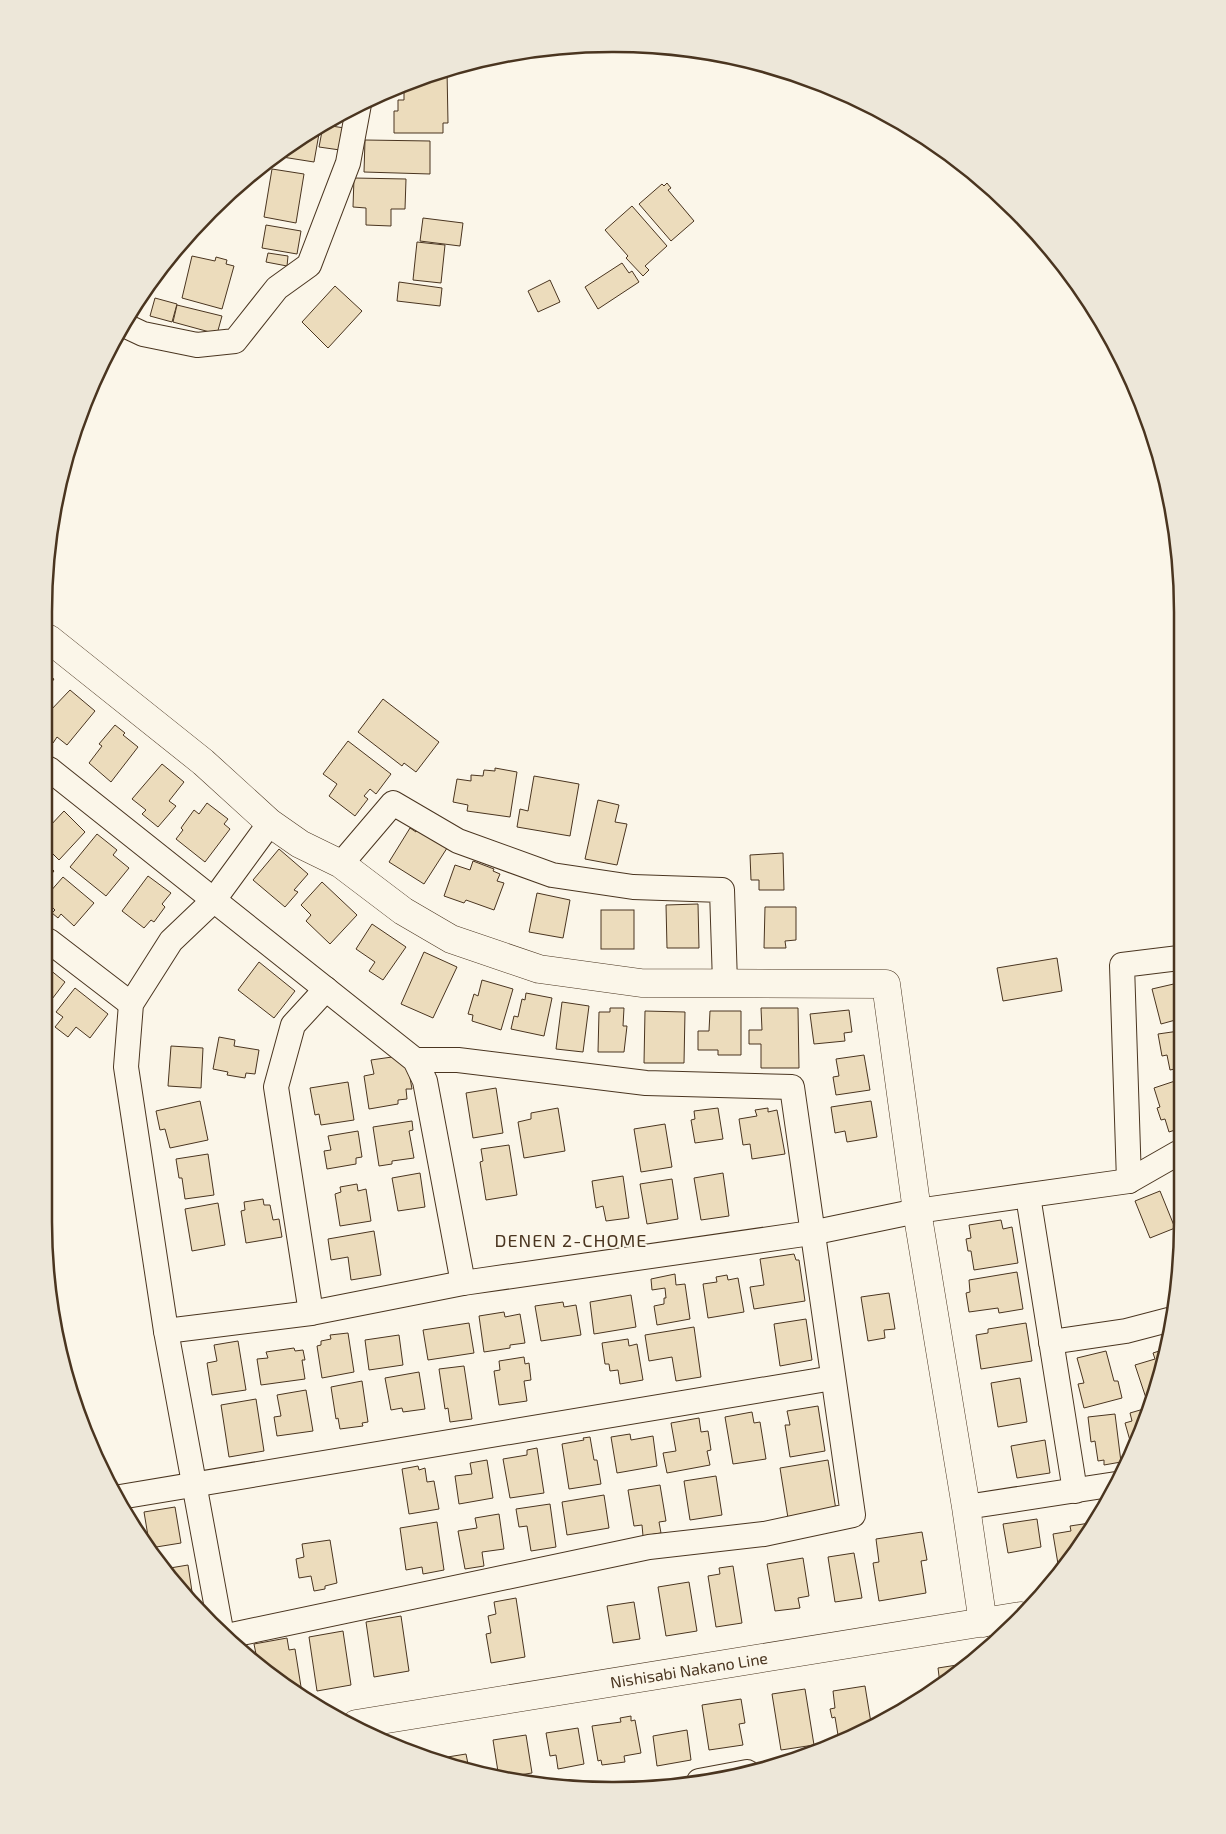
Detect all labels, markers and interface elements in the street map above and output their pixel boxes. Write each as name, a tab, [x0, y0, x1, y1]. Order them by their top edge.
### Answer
district label: DENEN 2-CHOME	[495, 1229, 647, 1251]
street label: Nishisabi Nakano Line	[609, 1648, 769, 1691]

